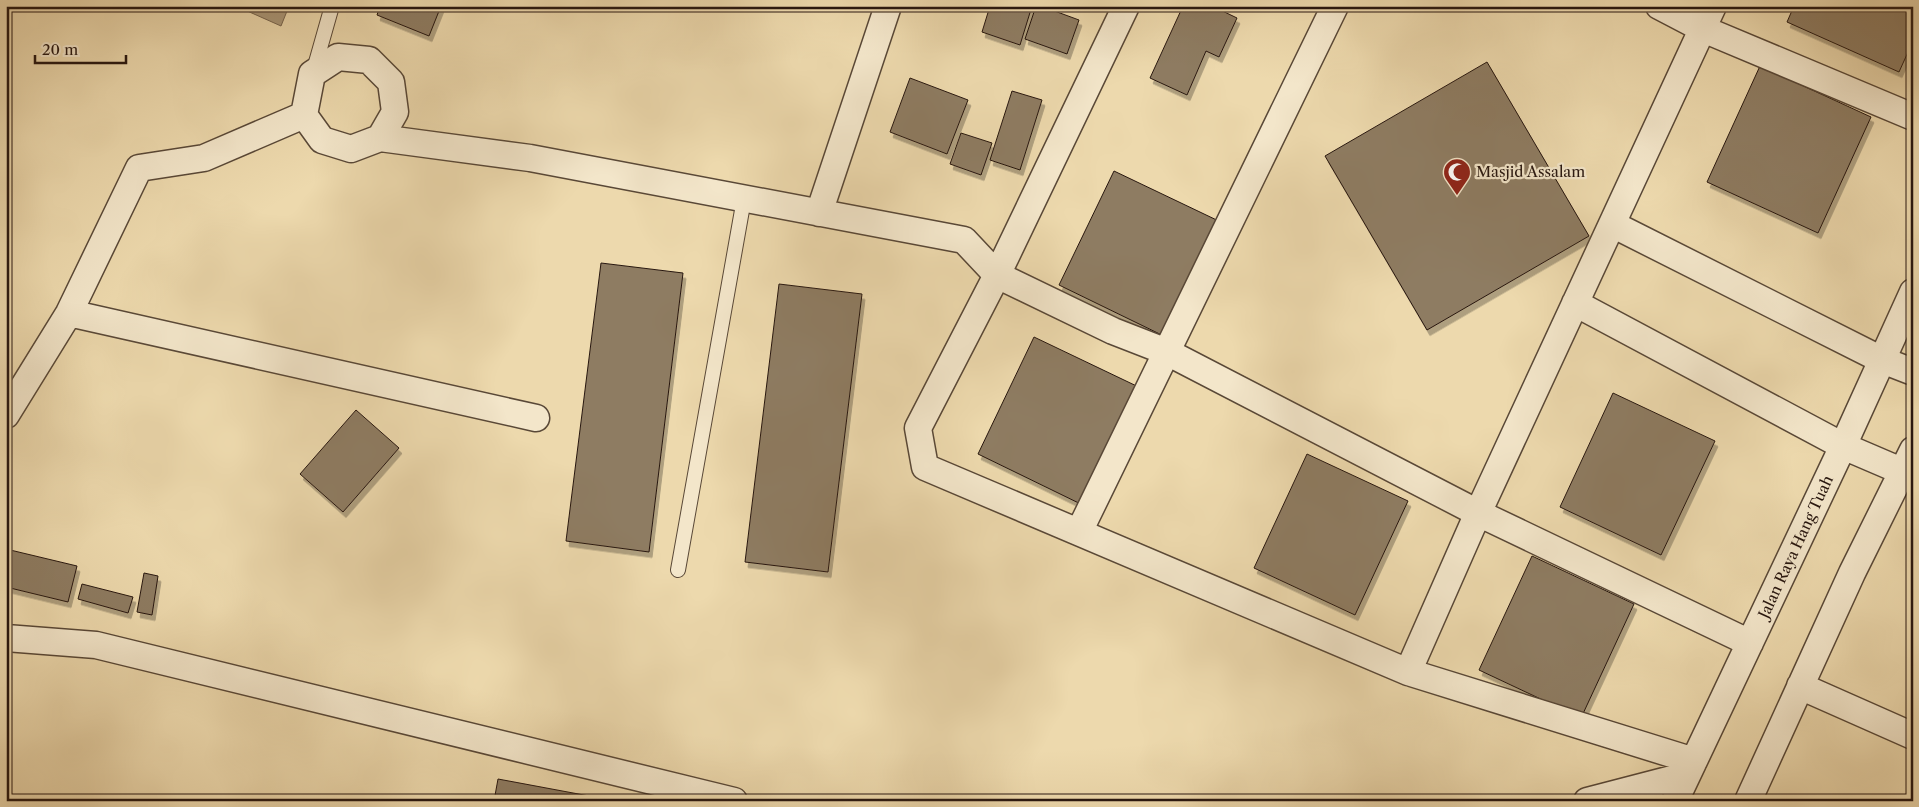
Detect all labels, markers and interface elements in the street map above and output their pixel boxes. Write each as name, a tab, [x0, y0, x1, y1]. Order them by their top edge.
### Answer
scale bar	[35, 32, 126, 64]
text: 20 m	[42, 40, 78, 59]
mosque icon: Masjid Assalam	[1442, 157, 1472, 196]
place label: Masjid Assalam	[1476, 162, 1585, 181]
street label: Jalan Raya Hang Tuah	[1753, 472, 1837, 623]

